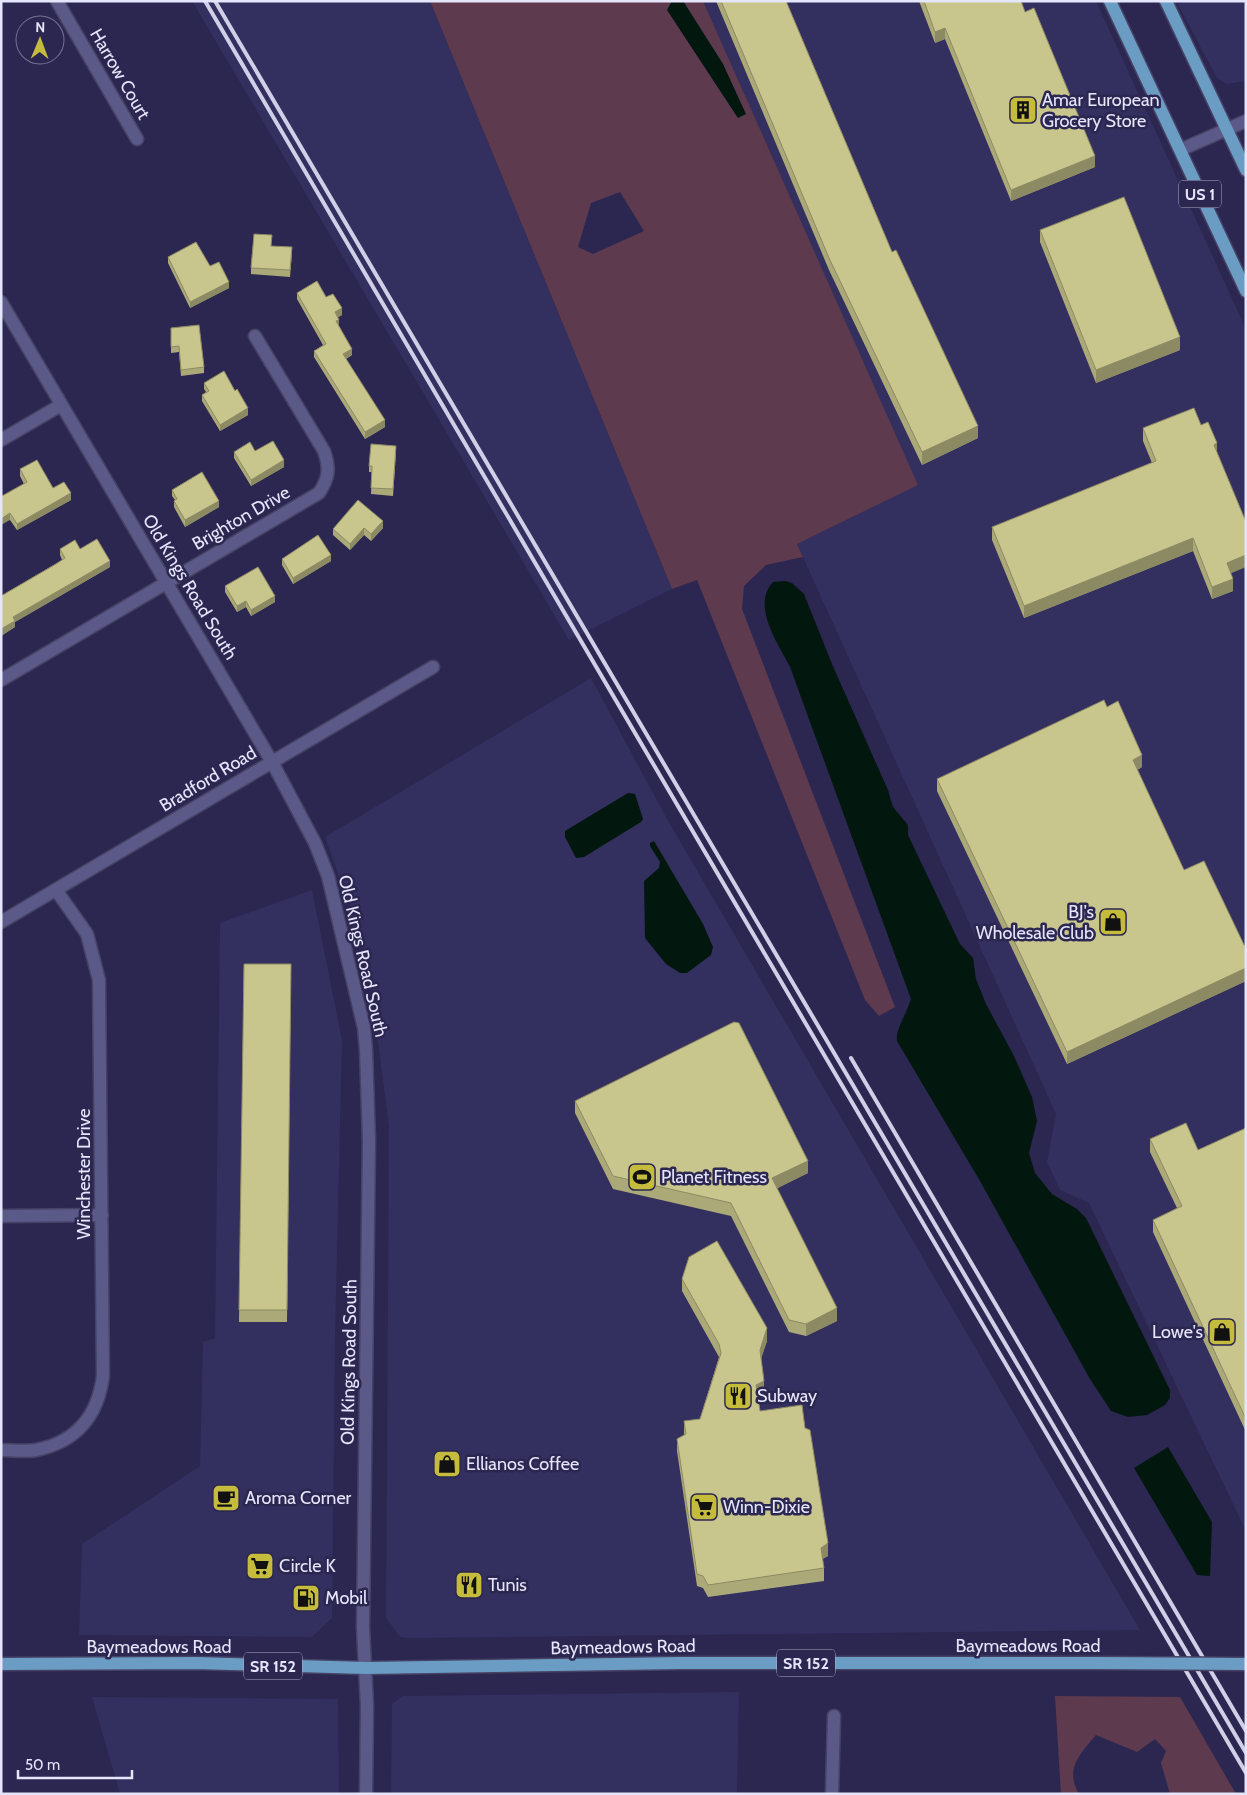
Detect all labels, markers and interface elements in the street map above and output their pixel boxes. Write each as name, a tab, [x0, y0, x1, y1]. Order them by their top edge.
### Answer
north arrow	[15, 15, 65, 65]
text: N	[35, 18, 45, 36]
street label: Harrow Court	[85, 25, 155, 123]
place label: Amar European Grocery Store	[1042, 89, 1160, 132]
building icon: Amar European Grocery Store	[1008, 95, 1038, 125]
road number: US 1	[1179, 180, 1221, 208]
street label: Brighton Drive	[188, 481, 294, 555]
street label: Old Kings Road South	[138, 510, 242, 664]
street label: Bradford Road	[156, 741, 260, 817]
street label: Old Kings Road South	[334, 873, 392, 1039]
place label: BJ's Wholesale Club	[976, 901, 1094, 944]
shop icon: BJ's Wholesale Club	[1098, 907, 1128, 937]
street label: Winchester Drive	[73, 1109, 95, 1239]
sports icon: Planet Fitness	[627, 1162, 657, 1192]
place label: Planet Fitness	[661, 1166, 767, 1188]
street label: Old Kings Road South	[337, 1279, 361, 1445]
shop icon: Lowe's	[1207, 1317, 1237, 1347]
place label: Lowe's	[1152, 1321, 1203, 1343]
restaurant icon: Subway	[723, 1381, 753, 1411]
place label: Subway	[757, 1385, 817, 1407]
shop icon: Ellianos Coffee	[432, 1449, 462, 1479]
place label: Ellianos Coffee	[466, 1453, 579, 1475]
cafe icon: Aroma Corner	[211, 1483, 241, 1513]
place label: Aroma Corner	[245, 1487, 352, 1509]
supermarket icon: Winn-Dixie	[689, 1492, 719, 1522]
place label: Winn-Dixie	[723, 1496, 810, 1518]
supermarket icon: Circle K	[245, 1551, 275, 1581]
place label: Circle K	[279, 1555, 337, 1577]
restaurant icon: Tunis	[454, 1570, 484, 1600]
place label: Tunis	[488, 1574, 527, 1596]
fuel station icon: Mobil	[291, 1583, 321, 1613]
place label: Mobil	[325, 1587, 368, 1609]
street label: Baymeadows Road	[550, 1635, 696, 1659]
street label: Baymeadows Road	[955, 1635, 1101, 1657]
street label: Baymeadows Road	[86, 1636, 232, 1658]
road number: SR 152	[777, 1650, 835, 1676]
road number: SR 152	[244, 1652, 302, 1680]
scale bar	[18, 1748, 131, 1780]
text: 50 m	[25, 1756, 60, 1774]

